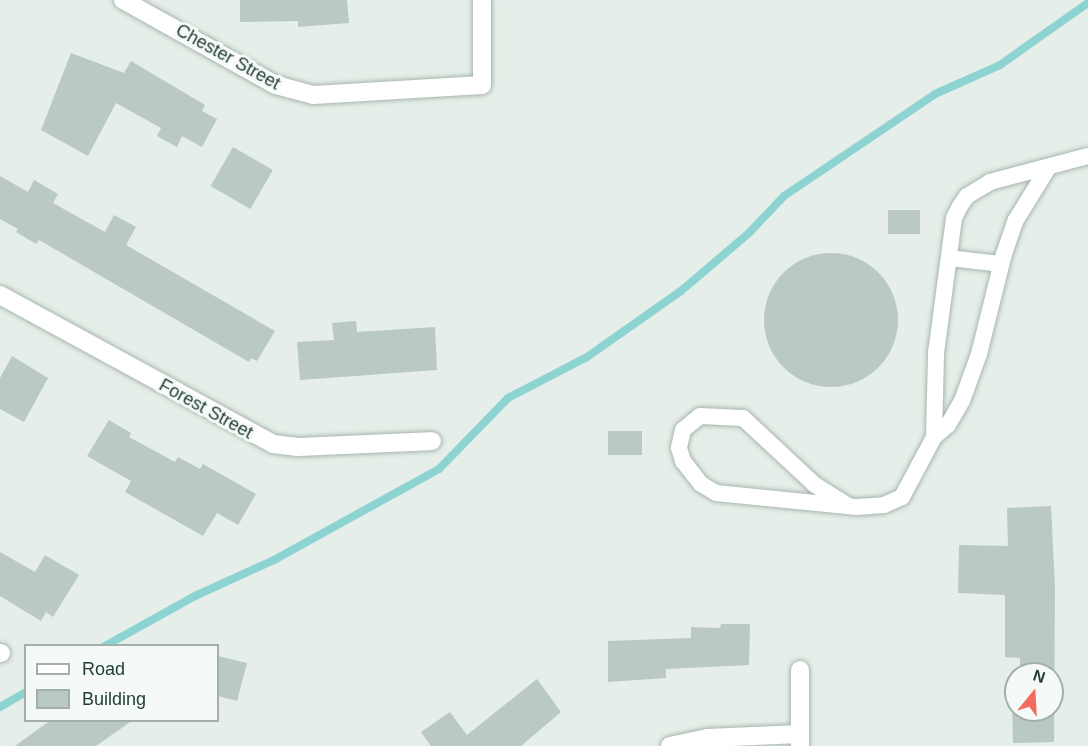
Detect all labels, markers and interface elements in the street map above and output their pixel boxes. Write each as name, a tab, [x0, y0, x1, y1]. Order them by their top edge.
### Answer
street label: Chester Street	[172, 19, 284, 95]
street label: Forest Street	[155, 374, 257, 444]
legend	[24, 644, 219, 722]
text: Road	[82, 659, 125, 679]
north arrow	[1004, 662, 1064, 722]
text: N	[1031, 666, 1047, 686]
text: Building	[82, 689, 146, 709]

